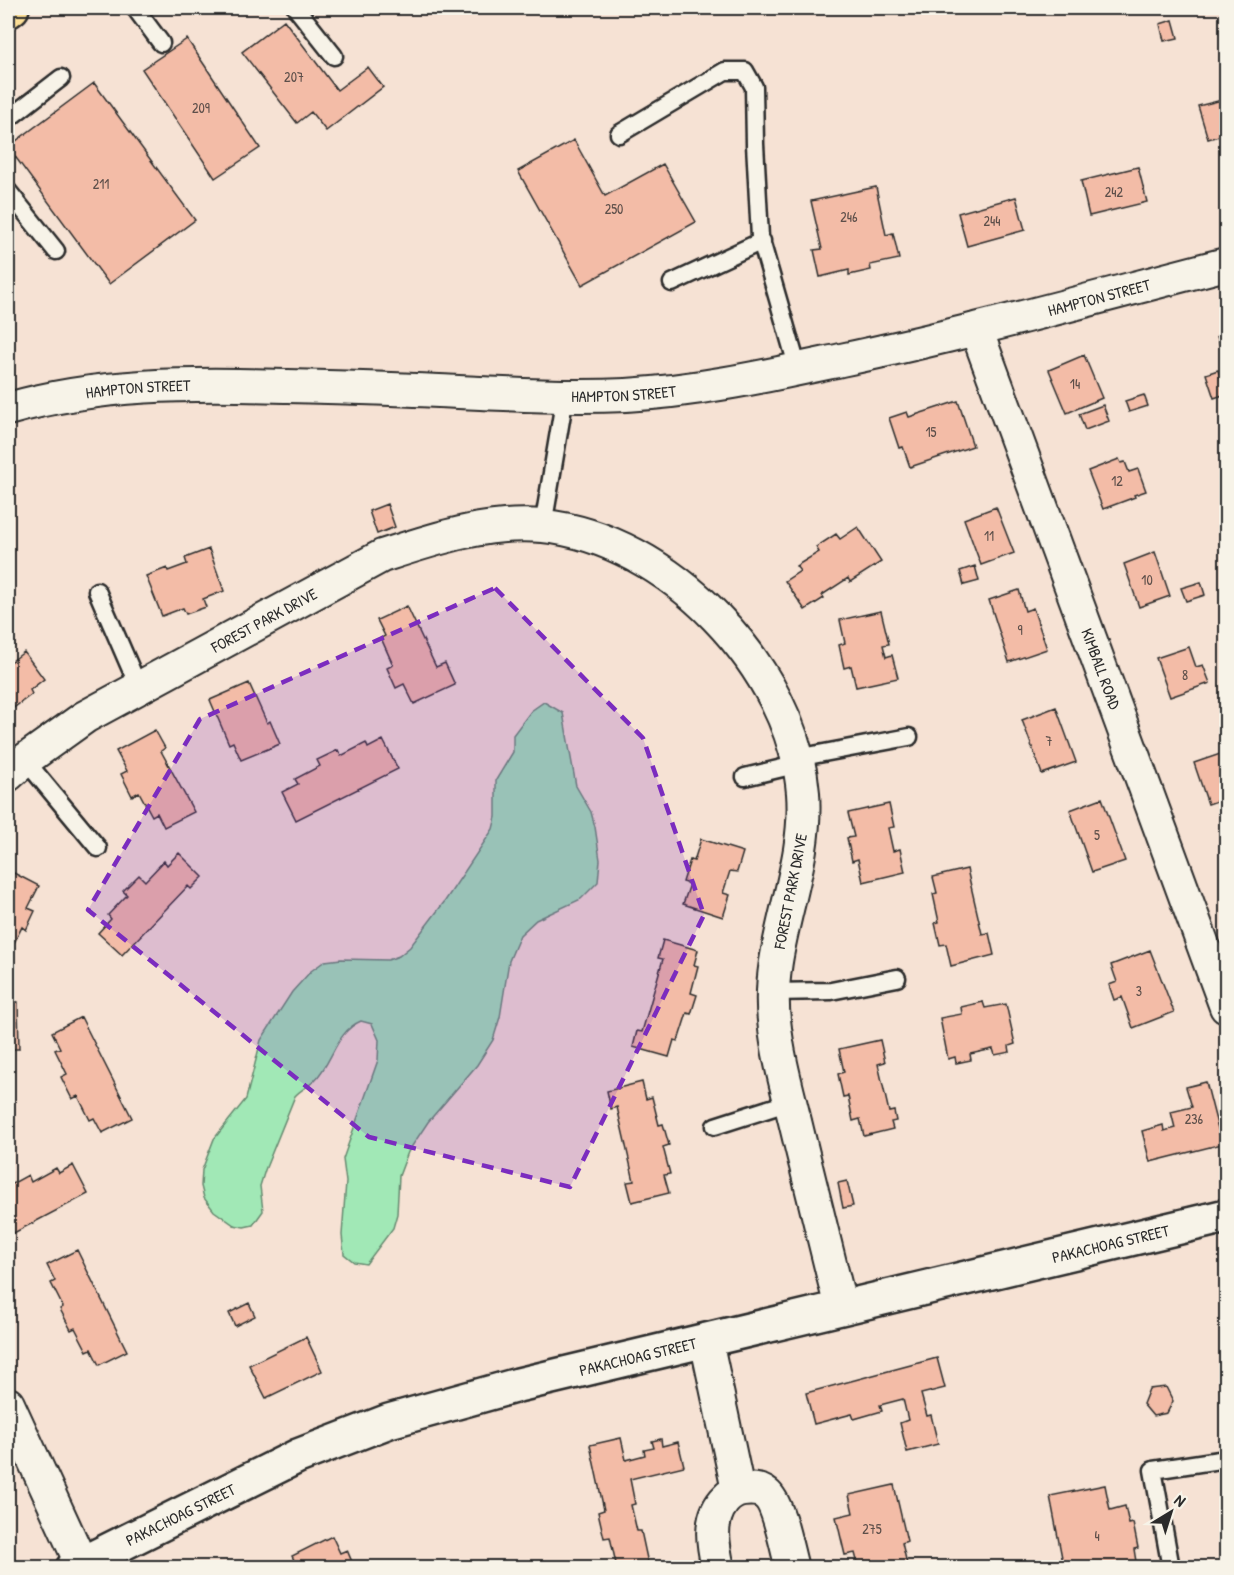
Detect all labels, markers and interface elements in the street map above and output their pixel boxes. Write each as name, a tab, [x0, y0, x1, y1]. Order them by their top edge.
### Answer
house number: 207	[284, 67, 304, 86]
house number: 209	[192, 98, 210, 117]
house number: 211	[93, 174, 109, 193]
house number: 242	[1105, 182, 1124, 201]
house number: 250	[605, 199, 623, 218]
house number: 246	[840, 207, 858, 226]
house number: 244	[983, 211, 1001, 230]
street label: HAMPTON STREET	[1046, 273, 1153, 321]
street label: HAMPTON STREET	[84, 374, 191, 403]
house number: 14	[1070, 374, 1080, 393]
street label: HAMPTON STREET	[571, 380, 678, 407]
house number: 15	[925, 422, 937, 441]
house number: 12	[1111, 471, 1123, 490]
house number: 11	[984, 526, 994, 545]
house number: 10	[1141, 570, 1153, 589]
street label: FOREST PARK DRIVE	[206, 582, 321, 658]
house number: 9	[1017, 620, 1023, 639]
street label: KIMBALL ROAD	[1076, 625, 1126, 713]
house number: 8	[1182, 665, 1188, 684]
house number: 7	[1046, 731, 1053, 750]
house number: 5	[1094, 825, 1100, 844]
street label: FOREST PARK DRIVE	[768, 831, 812, 952]
house number: 3	[1136, 981, 1142, 1000]
house number: 236	[1185, 1109, 1204, 1128]
street label: PAKACHOAG STREET	[1050, 1219, 1172, 1268]
street label: PAKACHOAG STREET	[577, 1332, 699, 1381]
street label: PAKACHOAG STREET	[122, 1478, 239, 1551]
north arrow	[1141, 1482, 1201, 1542]
text: N	[1170, 1489, 1191, 1512]
house number: 275	[862, 1519, 882, 1538]
house number: 4	[1094, 1526, 1100, 1545]

